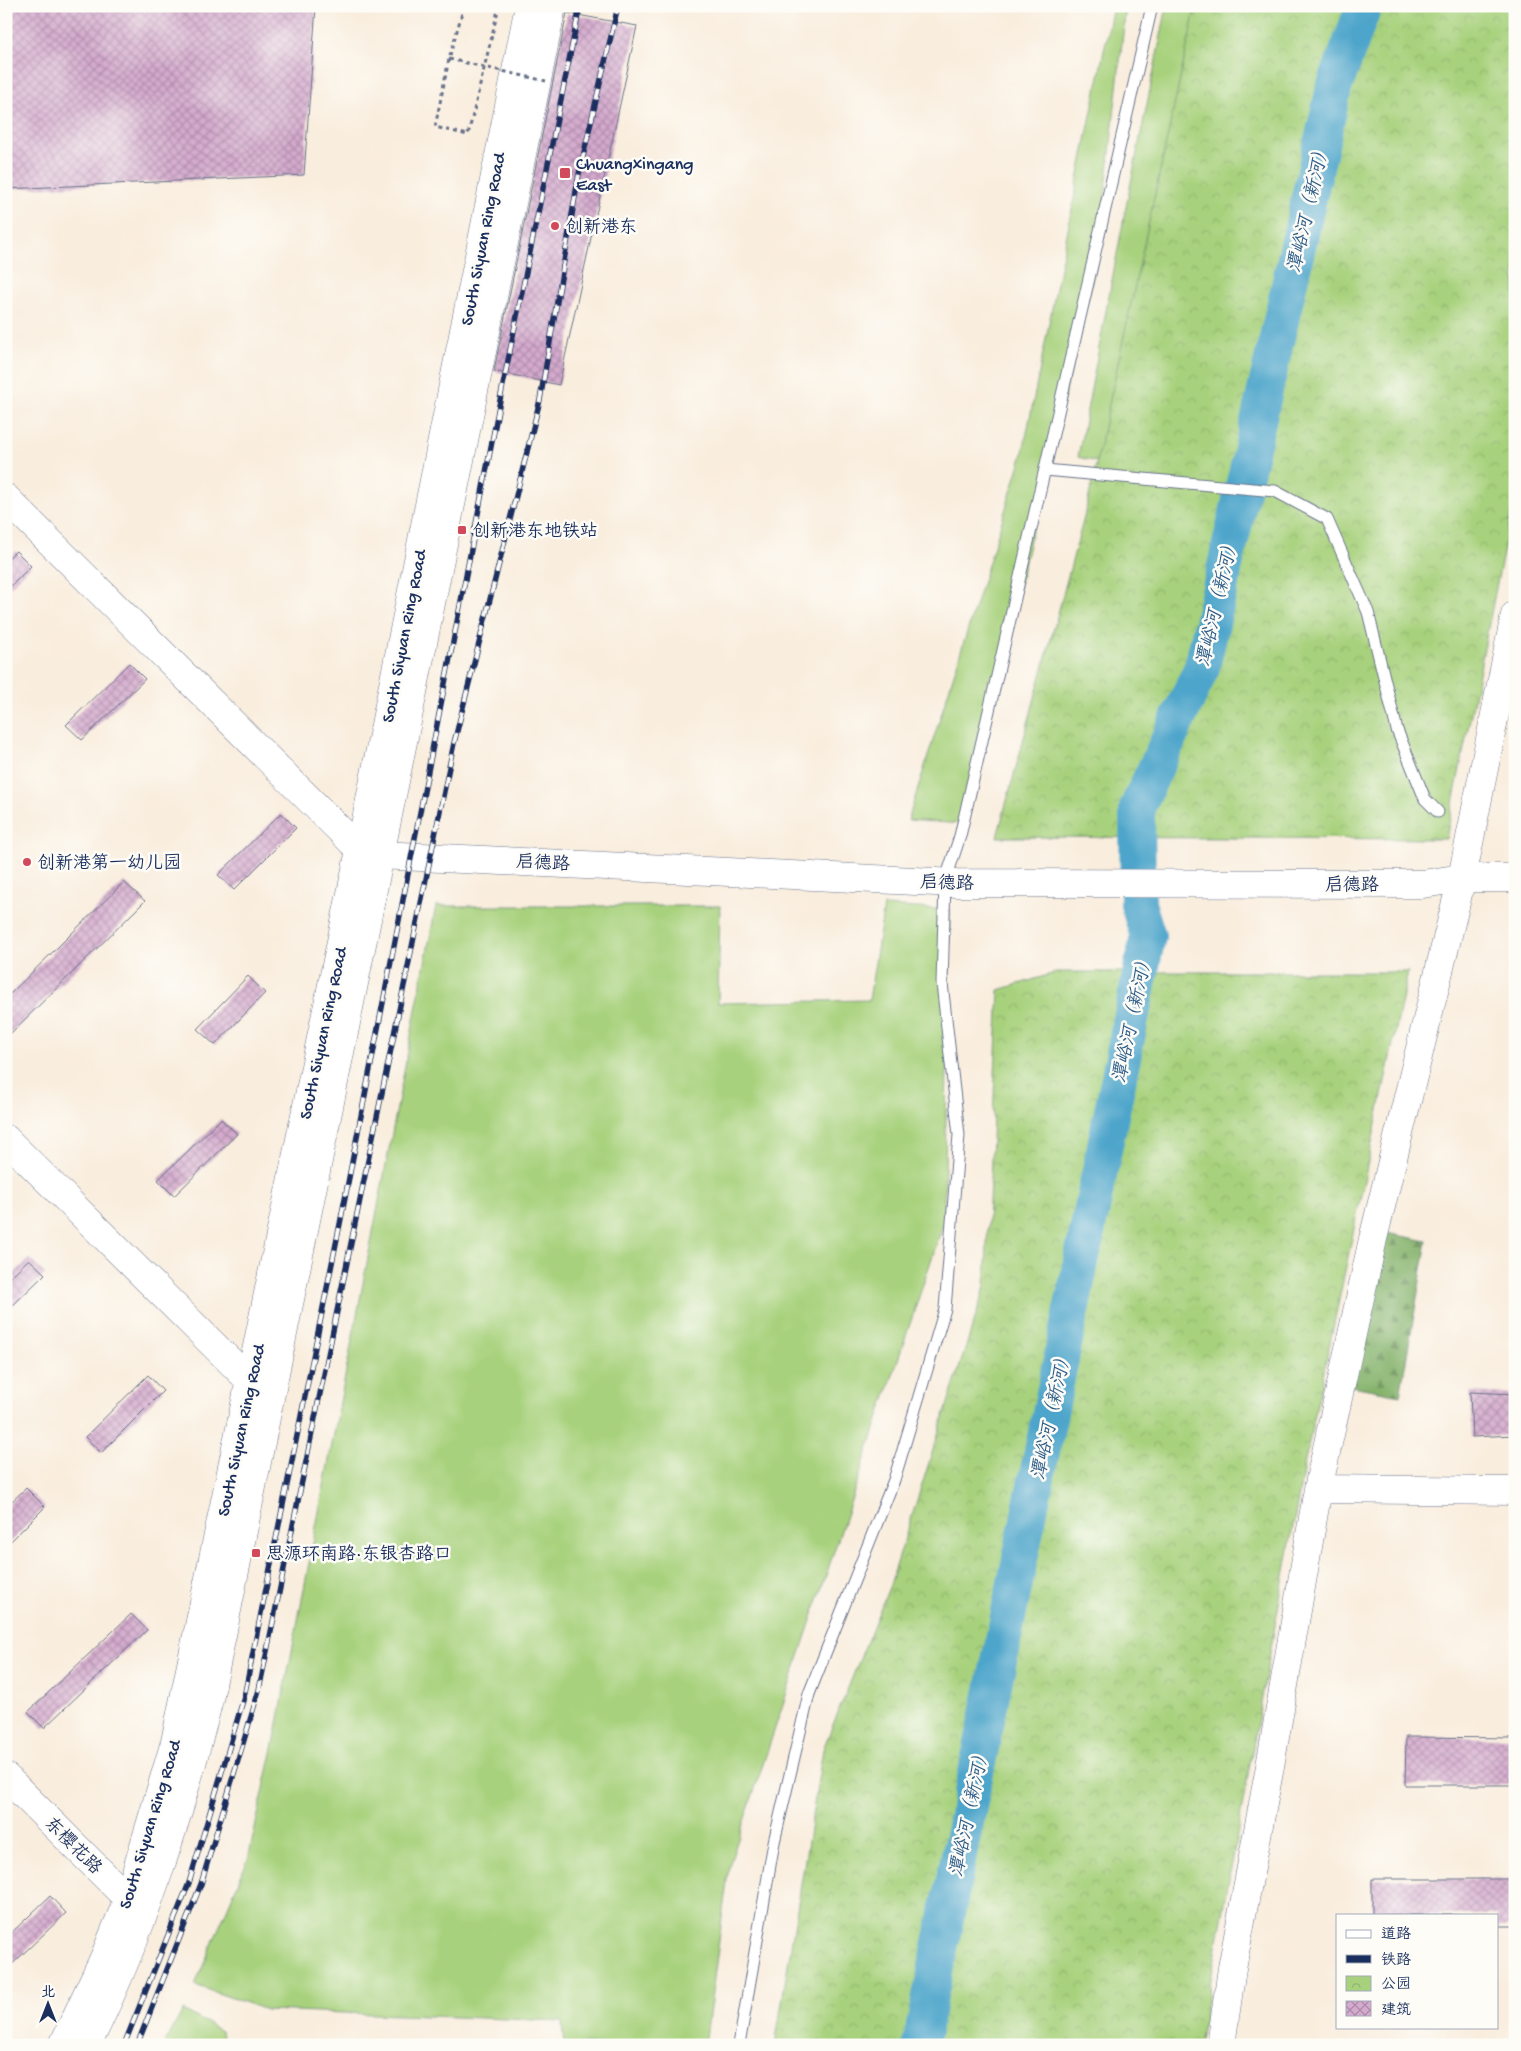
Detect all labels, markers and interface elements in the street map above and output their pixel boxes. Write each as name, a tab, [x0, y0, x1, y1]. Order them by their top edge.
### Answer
water label: 潭峪河（新河）	[1283, 140, 1337, 275]
street label: South Siyuan Ring Road	[457, 150, 512, 328]
place label: Chuangxingang East	[576, 155, 694, 197]
marker: Chuangxingang East	[558, 166, 572, 180]
place label: 创新港东	[565, 217, 637, 239]
marker: 创新港东	[549, 220, 561, 232]
place label: 创新港东地铁站	[472, 521, 598, 543]
marker: 创新港东地铁站	[456, 524, 468, 536]
water label: 潭峪河（新河）	[1192, 534, 1246, 669]
street label: South Siyuan Ring Road	[378, 547, 433, 725]
street label: 启德路	[515, 852, 570, 876]
place label: 创新港第一幼儿园	[37, 853, 181, 875]
marker: 创新港第一幼儿园	[21, 856, 33, 868]
street label: 启德路	[920, 872, 974, 896]
street label: 启德路	[1325, 875, 1379, 897]
street label: South Siyuan Ring Road	[296, 944, 353, 1122]
water label: 潭峪河（新河）	[1108, 950, 1159, 1085]
street label: South Siyuan Ring Road	[214, 1341, 271, 1519]
water label: 潭峪河（新河）	[1027, 1347, 1078, 1482]
place label: 思源环南路·东银杏路口	[266, 1544, 452, 1566]
marker: 思源环南路·东银杏路口	[250, 1547, 262, 1559]
street label: South Siyuan Ring Road	[116, 1736, 188, 1912]
water label: 潭峪河（新河）	[945, 1744, 996, 1879]
street label: 东樱花路	[39, 1813, 106, 1880]
legend	[1336, 1914, 1498, 2028]
text: 道路	[1381, 1926, 1411, 1944]
text: 铁路	[1381, 1952, 1411, 1970]
text: 公园	[1381, 1976, 1411, 1994]
north arrow	[22, 1978, 72, 2028]
text: 北	[41, 1985, 55, 2002]
text: 建筑	[1381, 2002, 1411, 2020]

